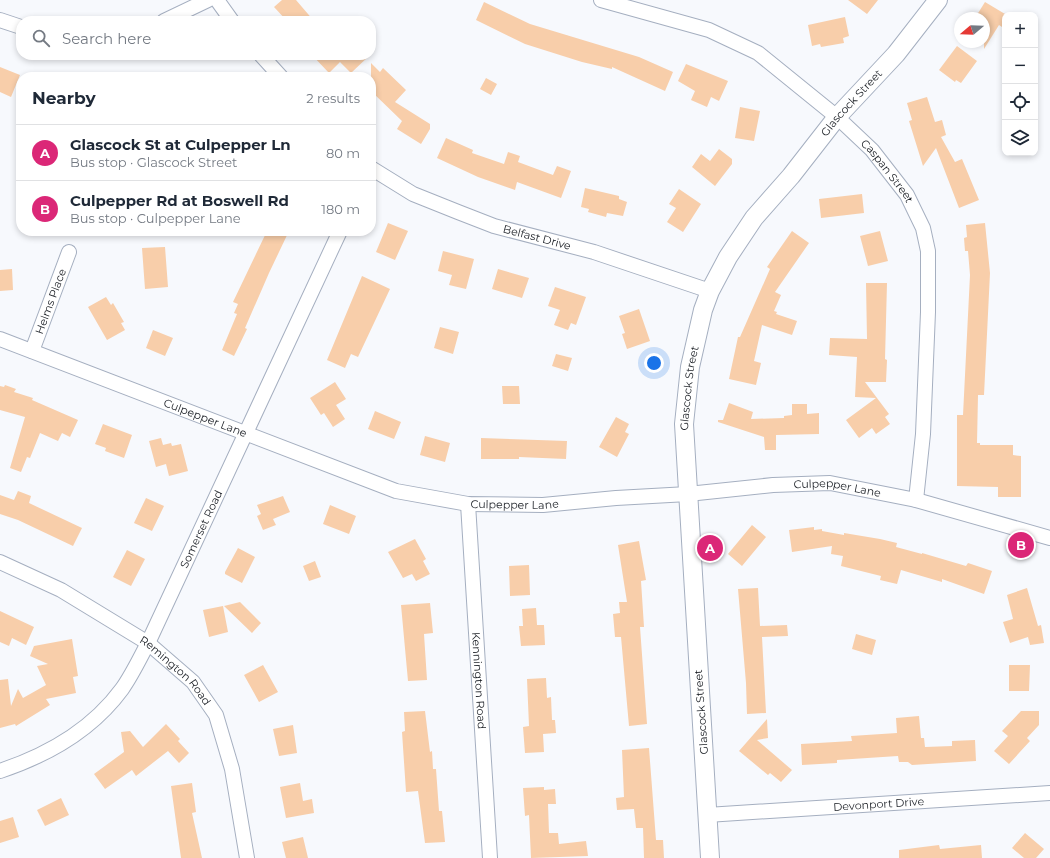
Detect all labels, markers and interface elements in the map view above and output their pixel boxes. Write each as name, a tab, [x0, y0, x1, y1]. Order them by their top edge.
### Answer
north arrow	[954, 12, 990, 48]
map controls	[1002, 12, 1038, 156]
button: +	[1002, 12, 1038, 48]
search box	[16, 16, 376, 60]
icon: search	[30, 27, 52, 49]
text: Search here	[62, 29, 151, 48]
button: −	[1002, 48, 1038, 84]
street label: Glascock Street	[818, 66, 885, 139]
button: locate	[1002, 84, 1038, 120]
text: Nearby	[32, 88, 96, 108]
text: 2 results	[306, 90, 360, 106]
button: layers	[1002, 120, 1038, 156]
text: Glascock St at Culpepper Ln	[70, 135, 291, 154]
street label: Caspan Street	[858, 136, 917, 205]
text: A	[40, 145, 50, 161]
text: 80 m	[326, 145, 360, 161]
text: Bus stop · Glascock Street	[70, 154, 237, 170]
text: Culpepper Rd at Boswell Rd	[70, 191, 289, 210]
text: B	[40, 201, 50, 217]
text: 180 m	[321, 201, 360, 217]
text: Bus stop · Culpepper Lane	[70, 210, 241, 226]
street label: Belfast Drive	[502, 222, 573, 253]
street label: Helms Place	[32, 266, 69, 336]
street label: Glascock Street	[677, 344, 702, 431]
your location	[644, 353, 664, 373]
street label: Culpepper Lane	[162, 396, 249, 440]
street label: Culpepper Lane	[793, 476, 882, 500]
street label: Somerset Road	[177, 488, 225, 570]
street label: Culpepper Lane	[471, 496, 560, 512]
pin: B	[1008, 530, 1034, 560]
pin: A	[697, 533, 723, 563]
street label: Kennington Road	[469, 632, 489, 730]
street label: Remington Road	[137, 633, 214, 708]
street label: Glascock Street	[691, 669, 711, 755]
street label: Devonport Drive	[833, 794, 925, 814]

